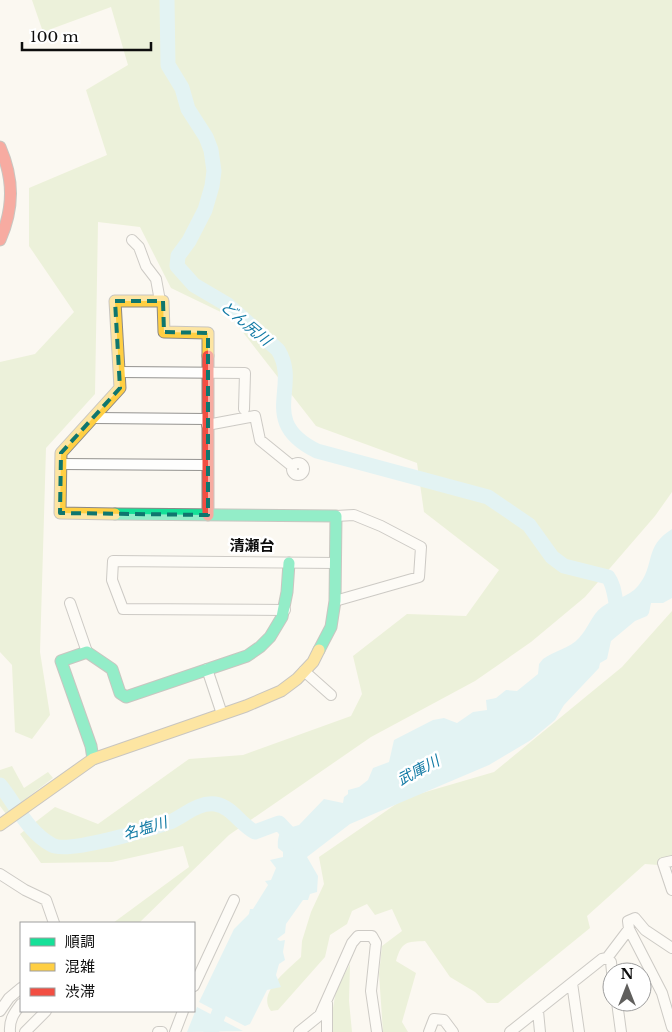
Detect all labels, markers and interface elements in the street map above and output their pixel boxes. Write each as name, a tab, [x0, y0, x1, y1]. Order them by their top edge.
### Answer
scale bar	[22, 20, 151, 52]
text: 100 m	[30, 27, 79, 46]
water label: どん尻川	[217, 296, 277, 351]
district label: 清瀬台	[229, 536, 275, 555]
water label: 武庫川	[394, 750, 444, 789]
water label: 名塩川	[121, 812, 171, 844]
legend	[20, 922, 195, 1012]
text: 順調	[65, 932, 95, 951]
text: 混雑	[65, 957, 95, 976]
north arrow	[602, 962, 652, 1012]
text: N	[620, 965, 634, 983]
text: 渋滞	[65, 982, 95, 1001]

